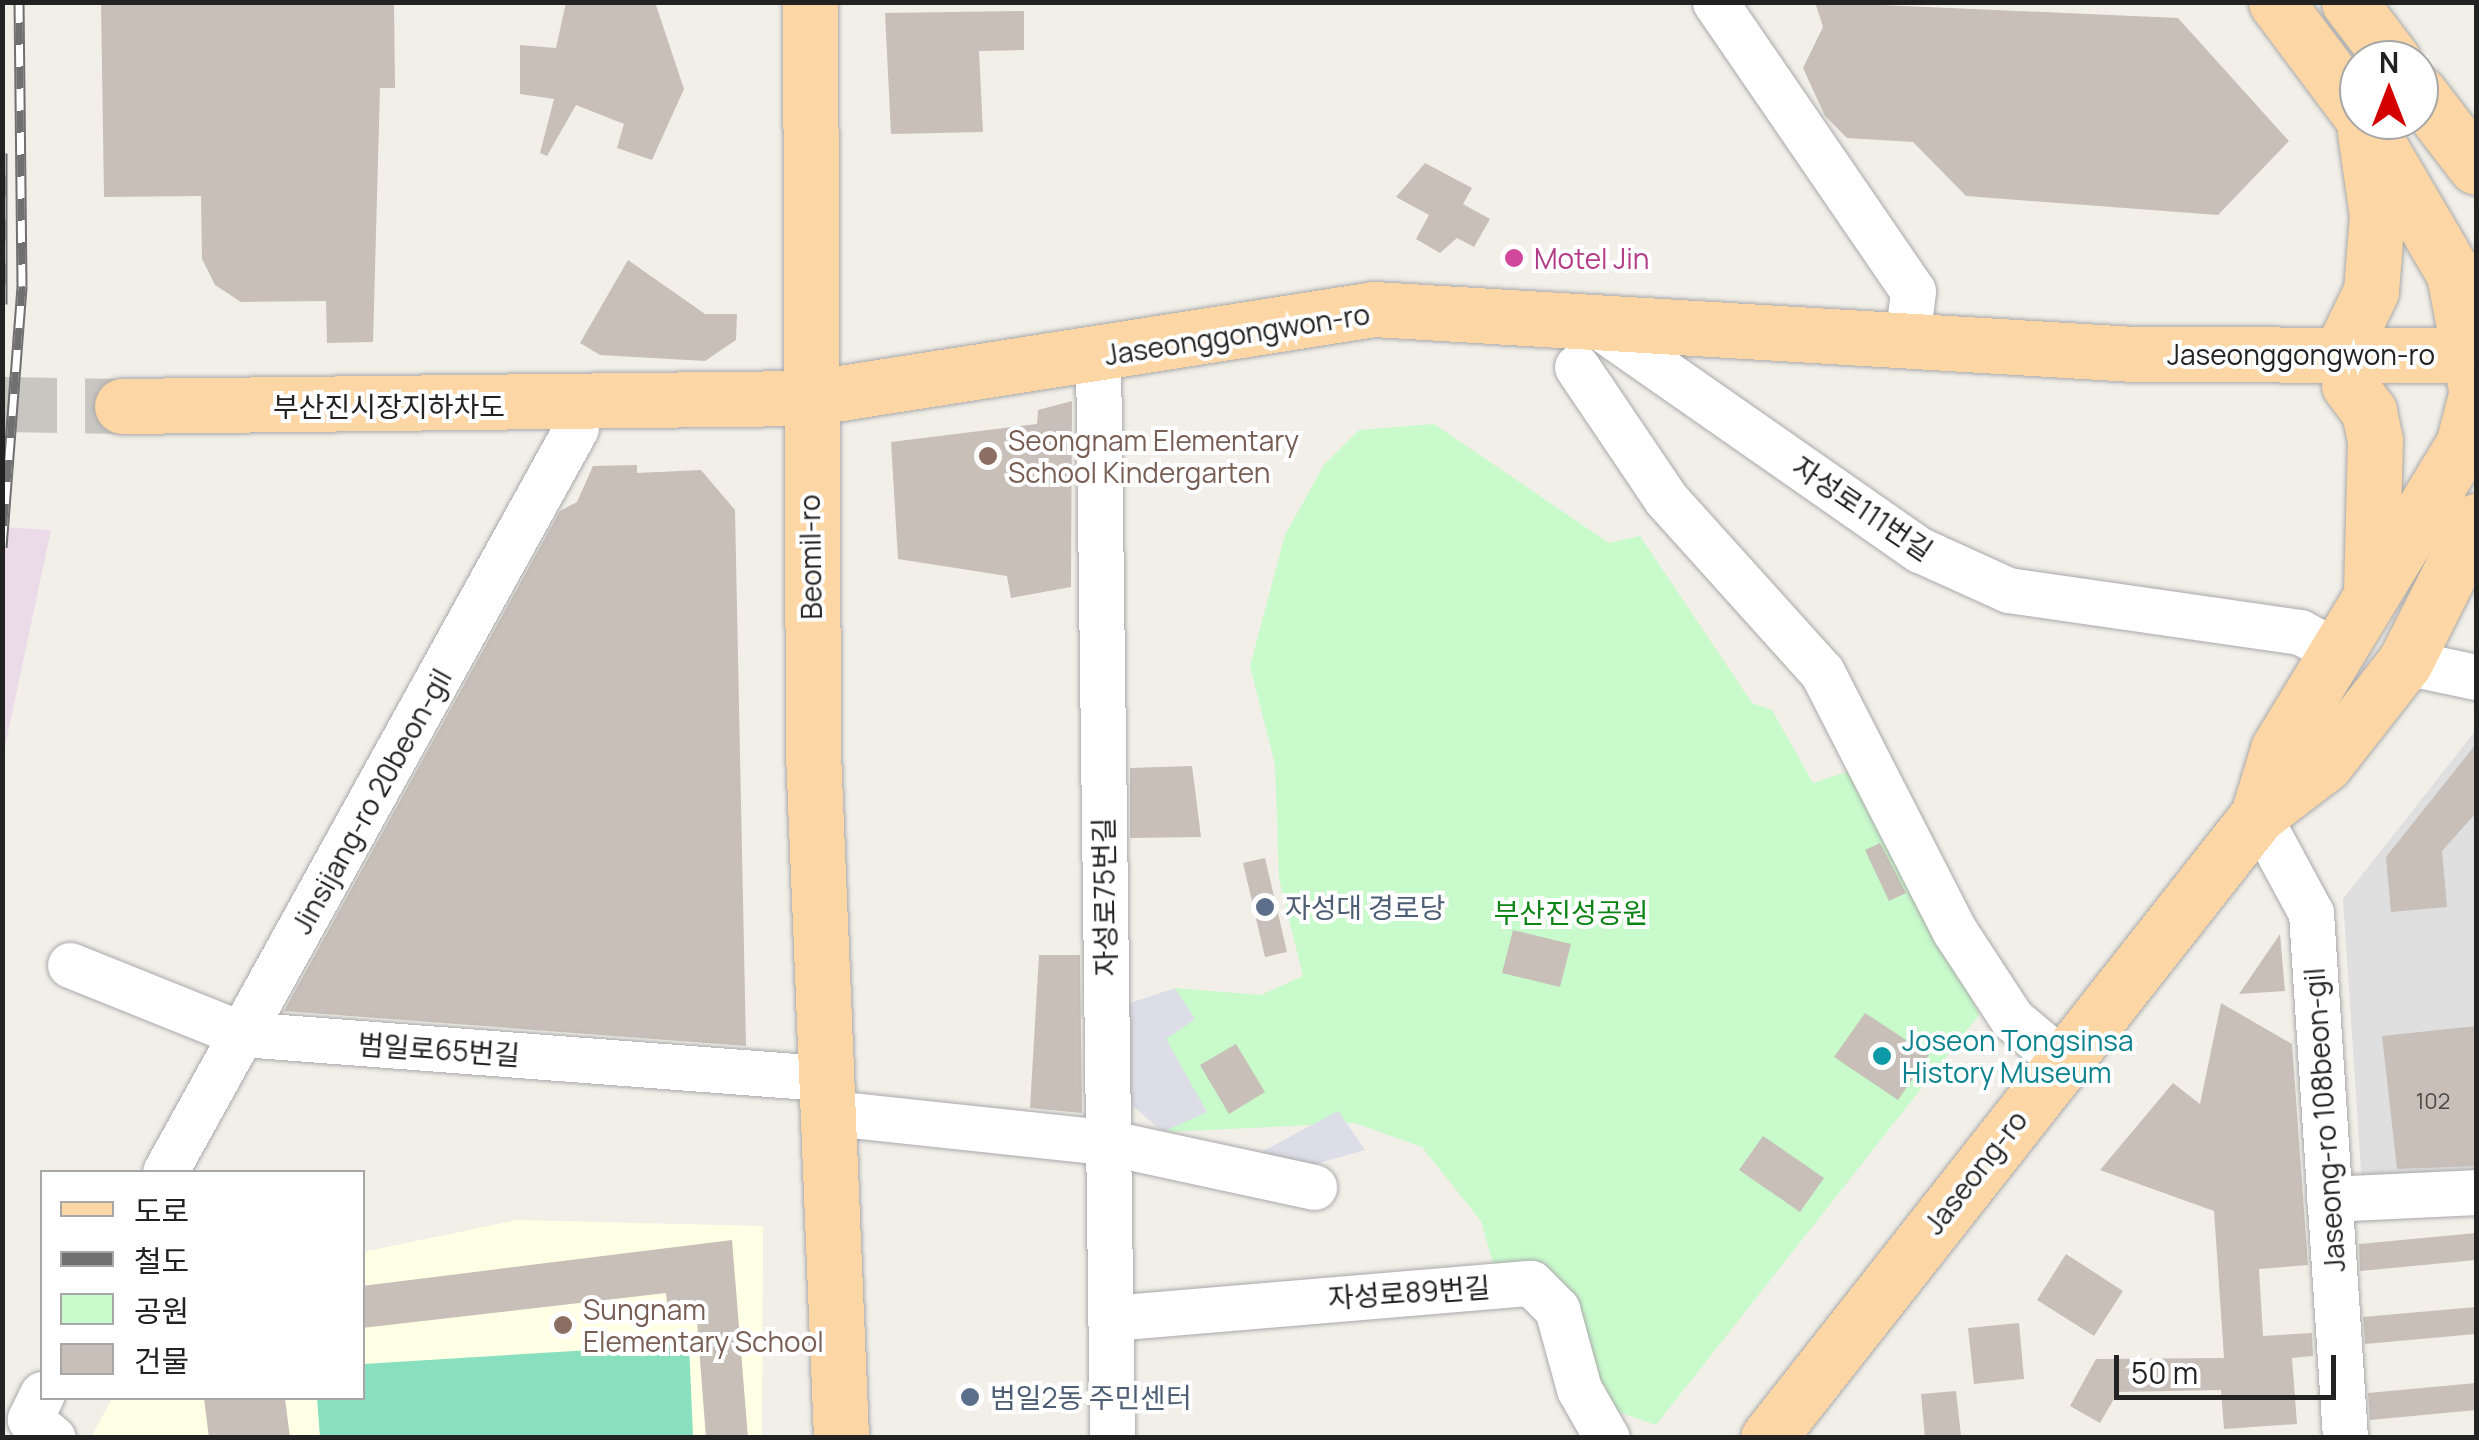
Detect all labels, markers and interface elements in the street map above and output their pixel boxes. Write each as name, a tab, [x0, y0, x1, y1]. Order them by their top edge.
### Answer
north arrow	[2339, 40, 2439, 140]
text: N	[2379, 43, 2399, 81]
place label: Motel Jin	[1534, 241, 1649, 275]
marker: Motel Jin	[1503, 247, 1525, 269]
street label: Jaseonggongwon-ro	[1102, 296, 1372, 372]
street label: Jaseonggongwon-ro	[2167, 337, 2435, 371]
street label: 부산진시장지하차도	[273, 389, 505, 423]
place label: Seongnam Elementary School Kindergarten	[1008, 423, 1299, 489]
marker: Seongnam Elementary School Kindergarten	[977, 445, 999, 467]
street label: 자성로111번길	[1787, 449, 1939, 567]
street label: Beomil-ro	[792, 494, 828, 620]
street label: Jinsijang-ro 20beon-gil	[284, 663, 458, 939]
street label: 자성로75번길	[1086, 817, 1122, 977]
place label: 자성대 경로당	[1285, 890, 1445, 924]
park label: 부산진성공원	[1494, 895, 1648, 929]
marker: 자성대 경로당	[1254, 896, 1276, 918]
street label: Jaseong-ro 108beon-gil	[2297, 967, 2351, 1273]
place label: Joseon Tongsinsa History Museum	[1902, 1023, 2134, 1089]
street label: 범일로65번길	[357, 1027, 521, 1071]
marker: Joseon Tongsinsa History Museum	[1871, 1045, 1893, 1067]
house number: 102	[2416, 1089, 2450, 1115]
street label: Jaseong-ro	[1916, 1104, 2034, 1240]
legend	[40, 1170, 365, 1400]
text: 도로	[134, 1190, 189, 1231]
text: 철도	[134, 1240, 189, 1281]
street label: 자성로89번길	[1327, 1270, 1491, 1314]
text: 공원	[134, 1290, 189, 1331]
place label: Sungnam Elementary School	[583, 1292, 824, 1358]
marker: Sungnam Elementary School	[552, 1314, 574, 1336]
scale bar	[2119, 1335, 2342, 1397]
text: 건물	[134, 1340, 189, 1381]
text: 50 m	[2131, 1352, 2198, 1393]
place label: 범일2동 주민센터	[990, 1380, 1192, 1414]
marker: 범일2동 주민센터	[959, 1386, 981, 1408]

